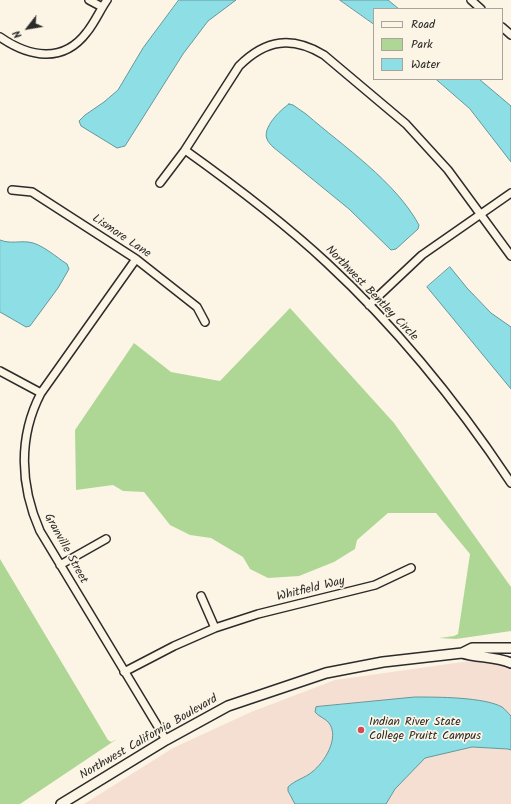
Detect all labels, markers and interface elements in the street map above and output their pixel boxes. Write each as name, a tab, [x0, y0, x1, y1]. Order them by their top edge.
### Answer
north arrow	[8, 8, 48, 48]
legend	[373, 8, 503, 80]
text: Road	[411, 15, 435, 34]
text: N	[8, 27, 27, 42]
text: Park	[411, 35, 433, 54]
text: Water	[411, 55, 440, 74]
street label: Lismore Lane	[89, 212, 153, 262]
street label: Northwest Bentley Circle	[322, 243, 420, 345]
street label: Granville Street	[40, 511, 90, 587]
street label: Whitfield Way	[276, 575, 346, 605]
street label: Northwest California Boulevard	[78, 693, 220, 783]
place label: Indian River State College Pruitt Campus	[369, 716, 481, 744]
marker: Indian River State College Pruitt Campus	[356, 725, 366, 735]

